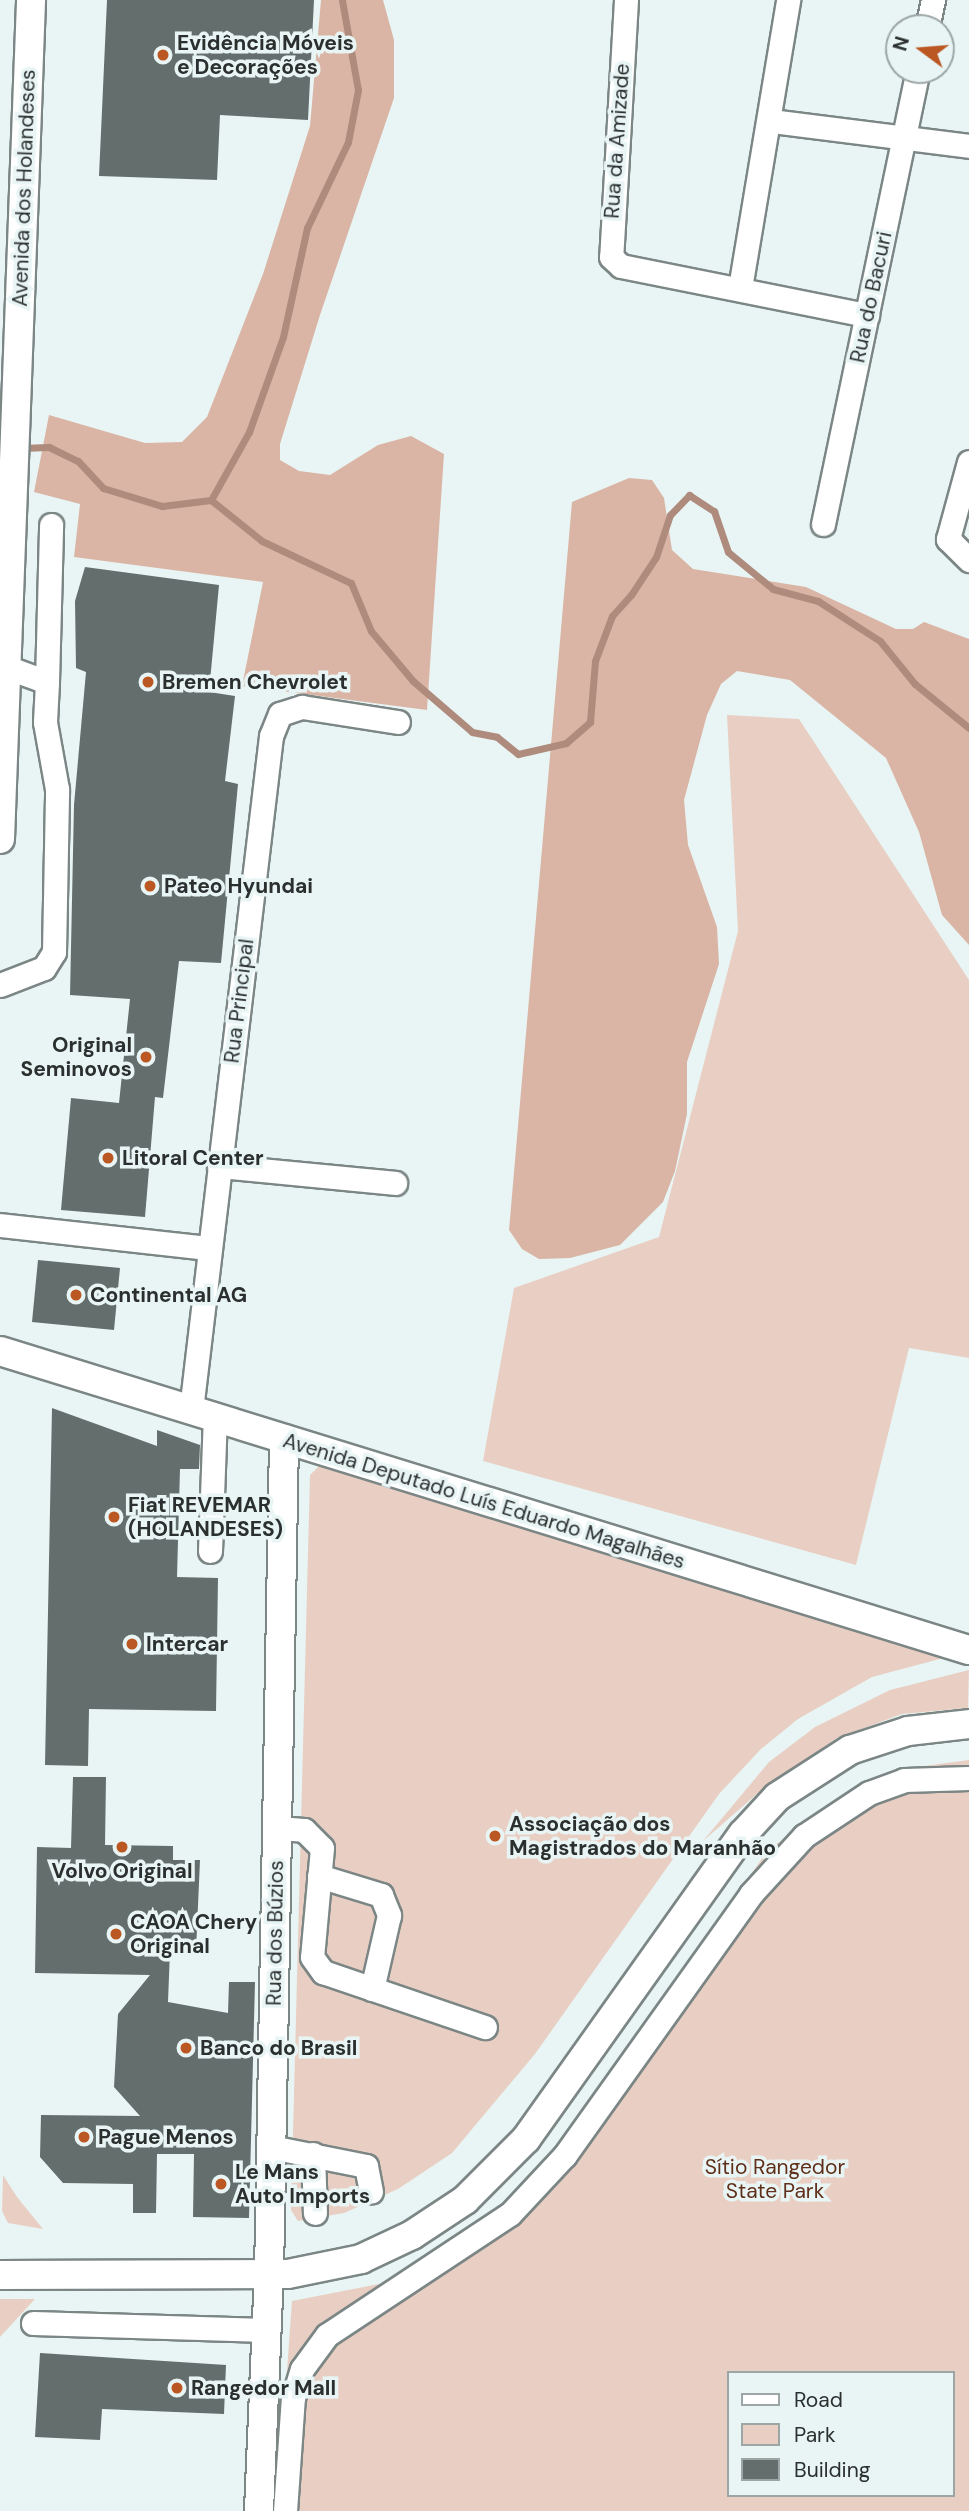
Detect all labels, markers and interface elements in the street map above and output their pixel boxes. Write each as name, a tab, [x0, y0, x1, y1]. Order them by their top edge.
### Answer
north arrow	[885, 14, 955, 84]
place label: Evidência Móveis e Decorações	[177, 30, 354, 80]
text: N	[887, 34, 915, 54]
marker: Evidência Móveis e Decorações	[155, 47, 171, 63]
street label: Rua da Amizade	[599, 63, 635, 219]
street label: Avenida dos Holandeses	[7, 69, 41, 307]
street label: Rua do Bacuri	[845, 229, 897, 365]
place label: Bremen Chevrolet	[162, 669, 348, 695]
marker: Bremen Chevrolet	[140, 674, 156, 690]
place label: Pateo Hyundai	[164, 873, 313, 899]
marker: Pateo Hyundai	[142, 878, 158, 894]
street label: Rua Principal	[219, 937, 259, 1065]
place label: Original Seminovos	[21, 1032, 132, 1082]
marker: Original Seminovos	[138, 1049, 154, 1065]
place label: Litoral Center	[122, 1145, 264, 1171]
marker: Litoral Center	[100, 1150, 116, 1166]
place label: Continental AG	[90, 1282, 247, 1308]
marker: Continental AG	[68, 1287, 84, 1303]
street label: Avenida Deputado Luís Eduardo Magalhães	[280, 1428, 688, 1574]
place label: Fiat REVEMAR (HOLANDESES)	[128, 1492, 283, 1542]
marker: Fiat REVEMAR (HOLANDESES)	[106, 1509, 122, 1525]
place label: Intercar	[146, 1631, 228, 1657]
marker: Intercar	[124, 1636, 140, 1652]
place label: Associação dos Magistrados do Maranhão	[509, 1811, 776, 1861]
marker: Associação dos Magistrados do Maranhão	[487, 1828, 503, 1844]
marker: Volvo Original	[114, 1839, 130, 1855]
place label: Volvo Original	[51, 1858, 193, 1884]
street label: Rua dos Búzios	[261, 1860, 289, 2006]
place label: CAOA Chery Original	[130, 1909, 257, 1959]
marker: CAOA Chery Original	[108, 1926, 124, 1942]
place label: Banco do Brasil	[200, 2035, 357, 2061]
marker: Banco do Brasil	[178, 2040, 194, 2056]
place label: Pague Menos	[98, 2124, 234, 2150]
marker: Pague Menos	[76, 2129, 92, 2145]
park label: Sítio Rangedor State Park	[705, 2154, 845, 2204]
place label: Le Mans Auto Imports	[235, 2159, 370, 2209]
marker: Le Mans Auto Imports	[213, 2176, 229, 2192]
legend	[727, 2371, 955, 2497]
place label: Rangedor Mall	[191, 2375, 336, 2401]
marker: Rangedor Mall	[169, 2380, 185, 2396]
text: Road	[794, 2386, 843, 2414]
text: Park	[794, 2421, 835, 2449]
text: Building	[794, 2456, 870, 2484]

